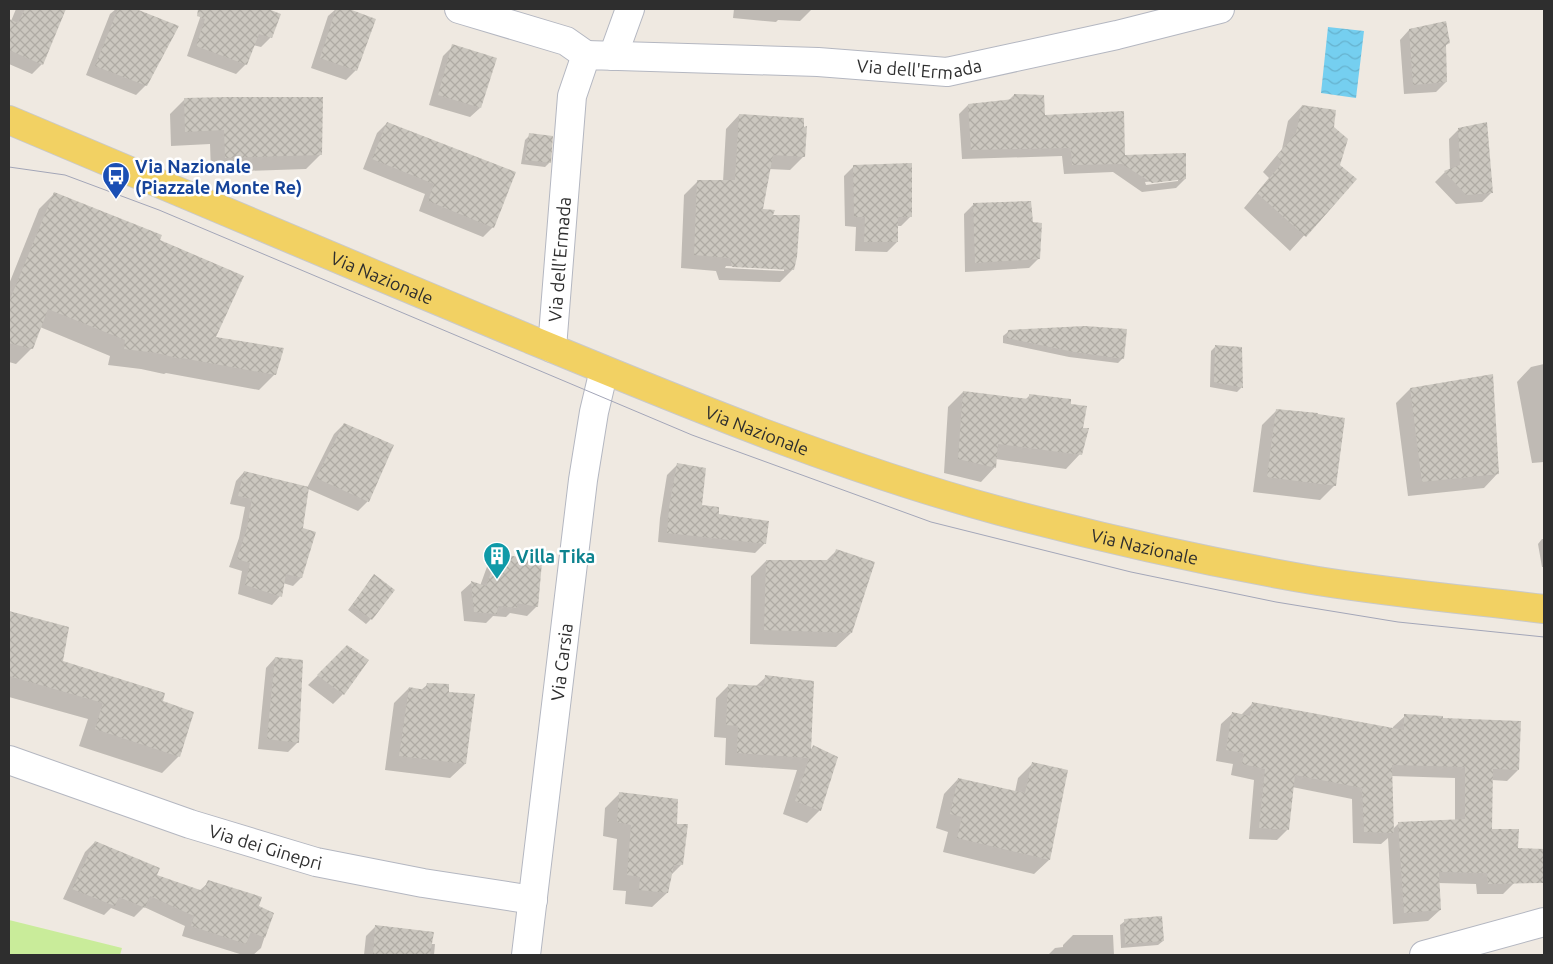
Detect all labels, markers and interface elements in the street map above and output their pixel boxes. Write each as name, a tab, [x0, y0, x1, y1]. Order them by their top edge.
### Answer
street label: Via dell'Ermada	[856, 55, 984, 82]
place label: Via Nazionale (Piazzale Monte Re)	[135, 156, 302, 198]
bus stop icon: Via Nazionale (Piazzale Monte Re)	[101, 161, 131, 200]
street label: Via dell'Ermada	[544, 196, 574, 323]
street label: Via Nazionale	[328, 247, 436, 308]
street label: Via Nazionale	[702, 402, 812, 459]
street label: Via Nazionale	[1089, 525, 1200, 568]
building icon: Villa Tika	[482, 541, 512, 580]
place label: Villa Tika	[516, 546, 595, 566]
street label: Via Carsia	[547, 622, 576, 702]
street label: Via dei Ginepri	[207, 820, 324, 873]

